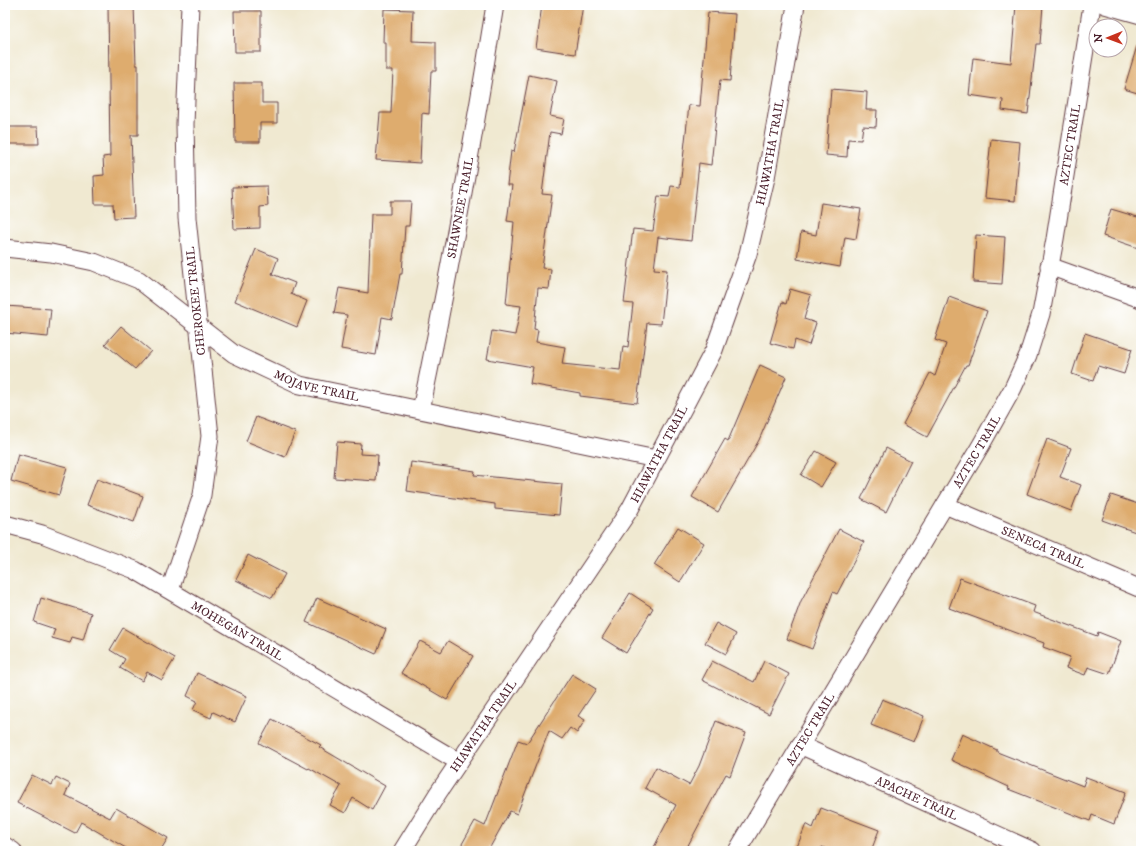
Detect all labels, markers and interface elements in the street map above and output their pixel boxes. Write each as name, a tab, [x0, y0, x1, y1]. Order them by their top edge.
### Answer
north arrow	[1088, 18, 1128, 58]
text: N	[1092, 34, 1106, 43]
street label: HIAWATHA TRAIL	[752, 97, 787, 207]
street label: AZTEC TRAIL	[1056, 103, 1084, 186]
street label: SHAWNEE TRAIL	[444, 156, 477, 260]
street label: CHEROKEE TRAIL	[183, 246, 209, 356]
street label: MOJAVE TRAIL	[271, 366, 361, 405]
street label: HIAWATHA TRAIL	[627, 403, 691, 506]
street label: AZTEC TRAIL	[950, 412, 1004, 491]
street label: SENECA TRAIL	[999, 523, 1088, 572]
street label: MOHEGAN TRAIL	[189, 598, 286, 664]
street label: HIAWATHA TRAIL	[447, 677, 520, 775]
street label: AZTEC TRAIL	[783, 690, 838, 768]
street label: APACHE TRAIL	[873, 773, 961, 823]

